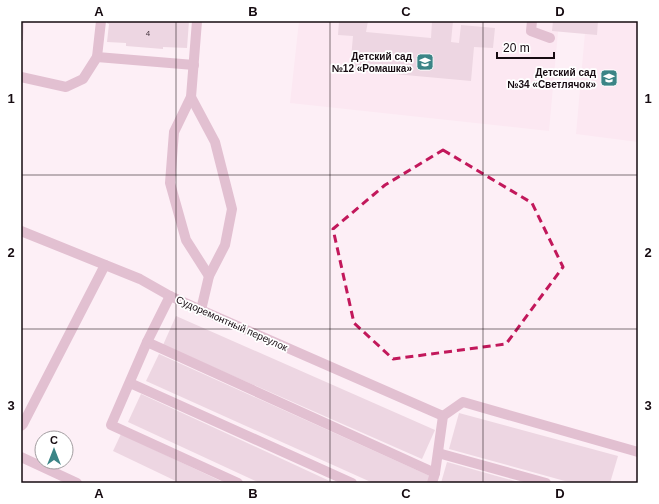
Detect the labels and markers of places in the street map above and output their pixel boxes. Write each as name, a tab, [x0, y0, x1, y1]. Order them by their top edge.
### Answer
place label: Детский сад №12 «Ромашка»	[332, 51, 413, 74]
school or university icon: Детский сад №12 «Ромашка»	[415, 52, 435, 72]
place label: Детский сад №34 «Светлячок»	[507, 67, 597, 90]
school or university icon: Детский сад №34 «Светлячок»	[599, 68, 619, 88]

